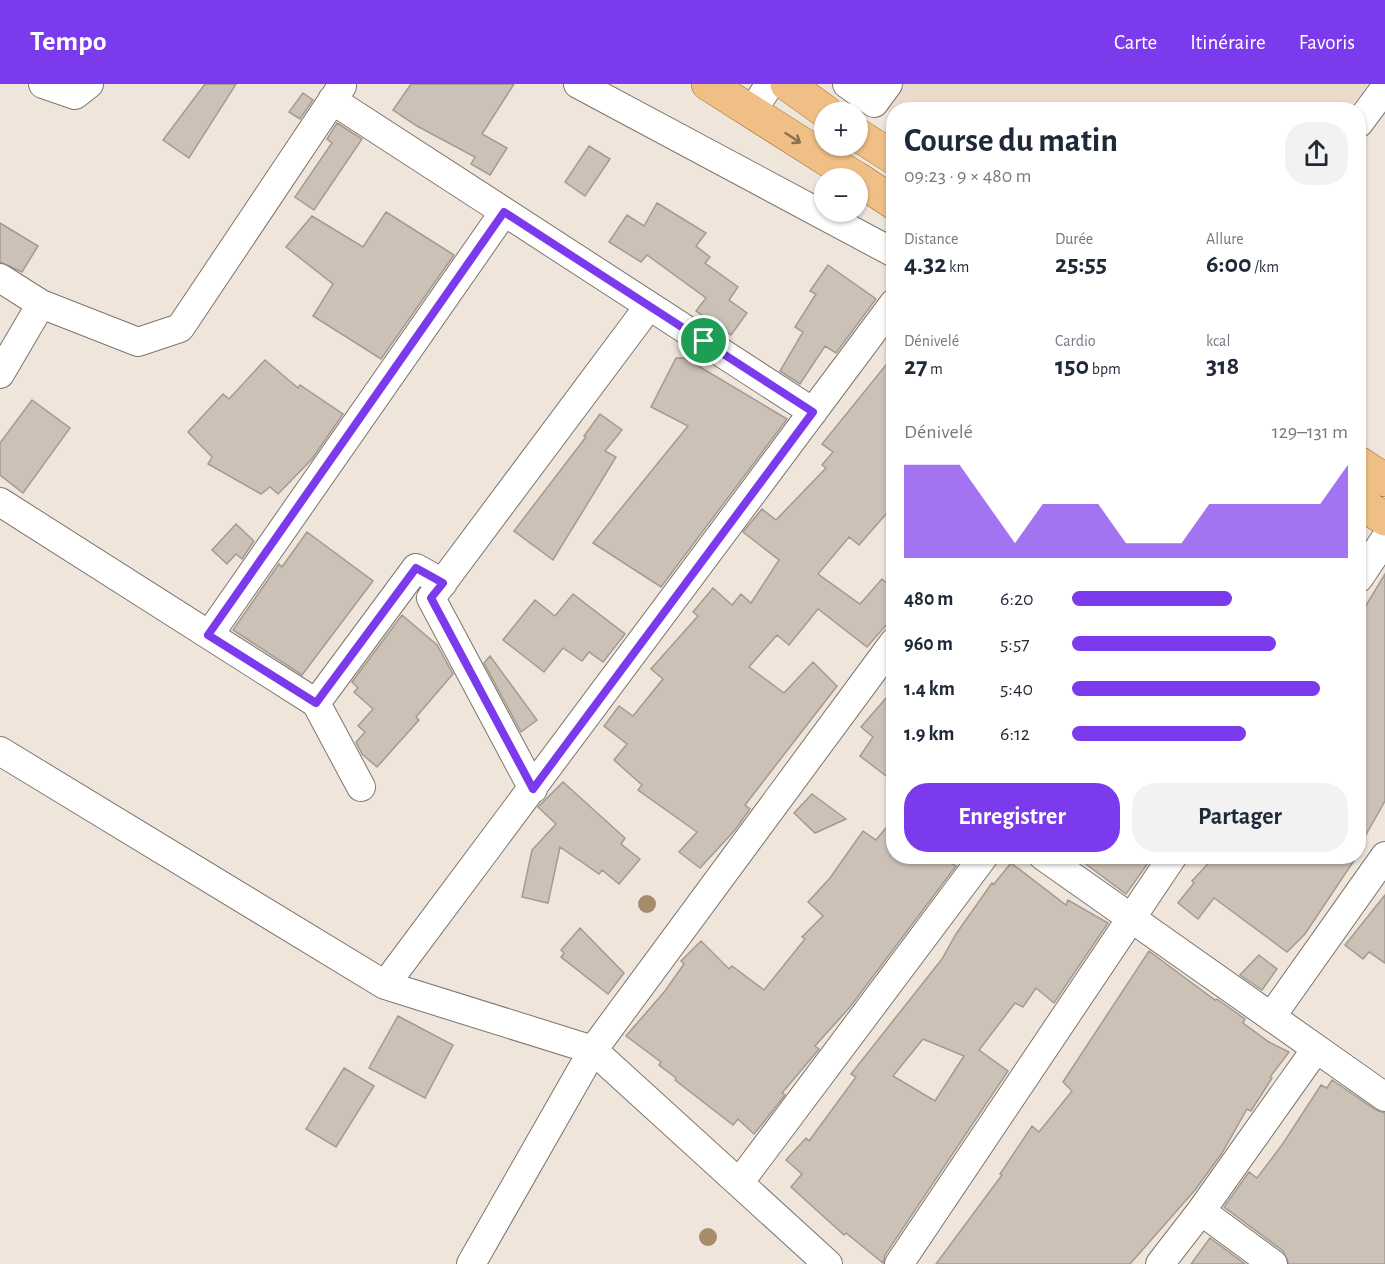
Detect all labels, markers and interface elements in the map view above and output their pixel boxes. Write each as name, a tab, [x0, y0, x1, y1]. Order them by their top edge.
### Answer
text: Tempo	[30, 28, 106, 56]
text: Carte	[1114, 32, 1157, 53]
text: Itinéraire	[1190, 32, 1266, 53]
text: Favoris	[1299, 32, 1355, 53]
map controls	[814, 102, 868, 222]
button: +	[814, 102, 868, 156]
button: share	[1285, 122, 1348, 185]
text: Course du matin	[904, 125, 1118, 158]
one-way arrow	[784, 132, 801, 144]
text: 09:23 · 9 × 480 m	[904, 166, 1032, 186]
button: −	[814, 168, 868, 222]
text: Distance	[904, 231, 958, 247]
text: Durée	[1055, 231, 1093, 247]
text: Allure	[1206, 231, 1244, 247]
text: 4.32	[904, 251, 946, 277]
text: 25:55	[1055, 251, 1107, 277]
text: 6:00	[1206, 251, 1252, 277]
text: km	[946, 259, 969, 275]
text: /km	[1252, 259, 1279, 275]
pin	[678, 315, 729, 366]
icon: arrive	[687, 324, 720, 357]
text: Dénivelé	[904, 333, 959, 349]
text: Cardio	[1055, 333, 1096, 349]
text: kcal	[1206, 333, 1230, 349]
text: 27	[904, 353, 927, 379]
text: 150	[1055, 353, 1089, 379]
text: 318	[1206, 353, 1239, 379]
text: m	[927, 361, 943, 377]
text: bpm	[1089, 361, 1121, 377]
text: Dénivelé	[904, 422, 973, 442]
text: 129–131 m	[1272, 422, 1348, 442]
text: 480 m	[904, 589, 954, 609]
text: 6:20	[1000, 589, 1034, 609]
text: 960 m	[904, 634, 953, 654]
text: 5:57	[1000, 634, 1030, 654]
text: 1.4 km	[904, 679, 955, 699]
text: 5:40	[1000, 679, 1033, 699]
text: 1.9 km	[904, 724, 955, 744]
text: 6:12	[1000, 724, 1030, 744]
button: Enregistrer	[904, 783, 1120, 852]
button: Partager	[1132, 783, 1348, 852]

